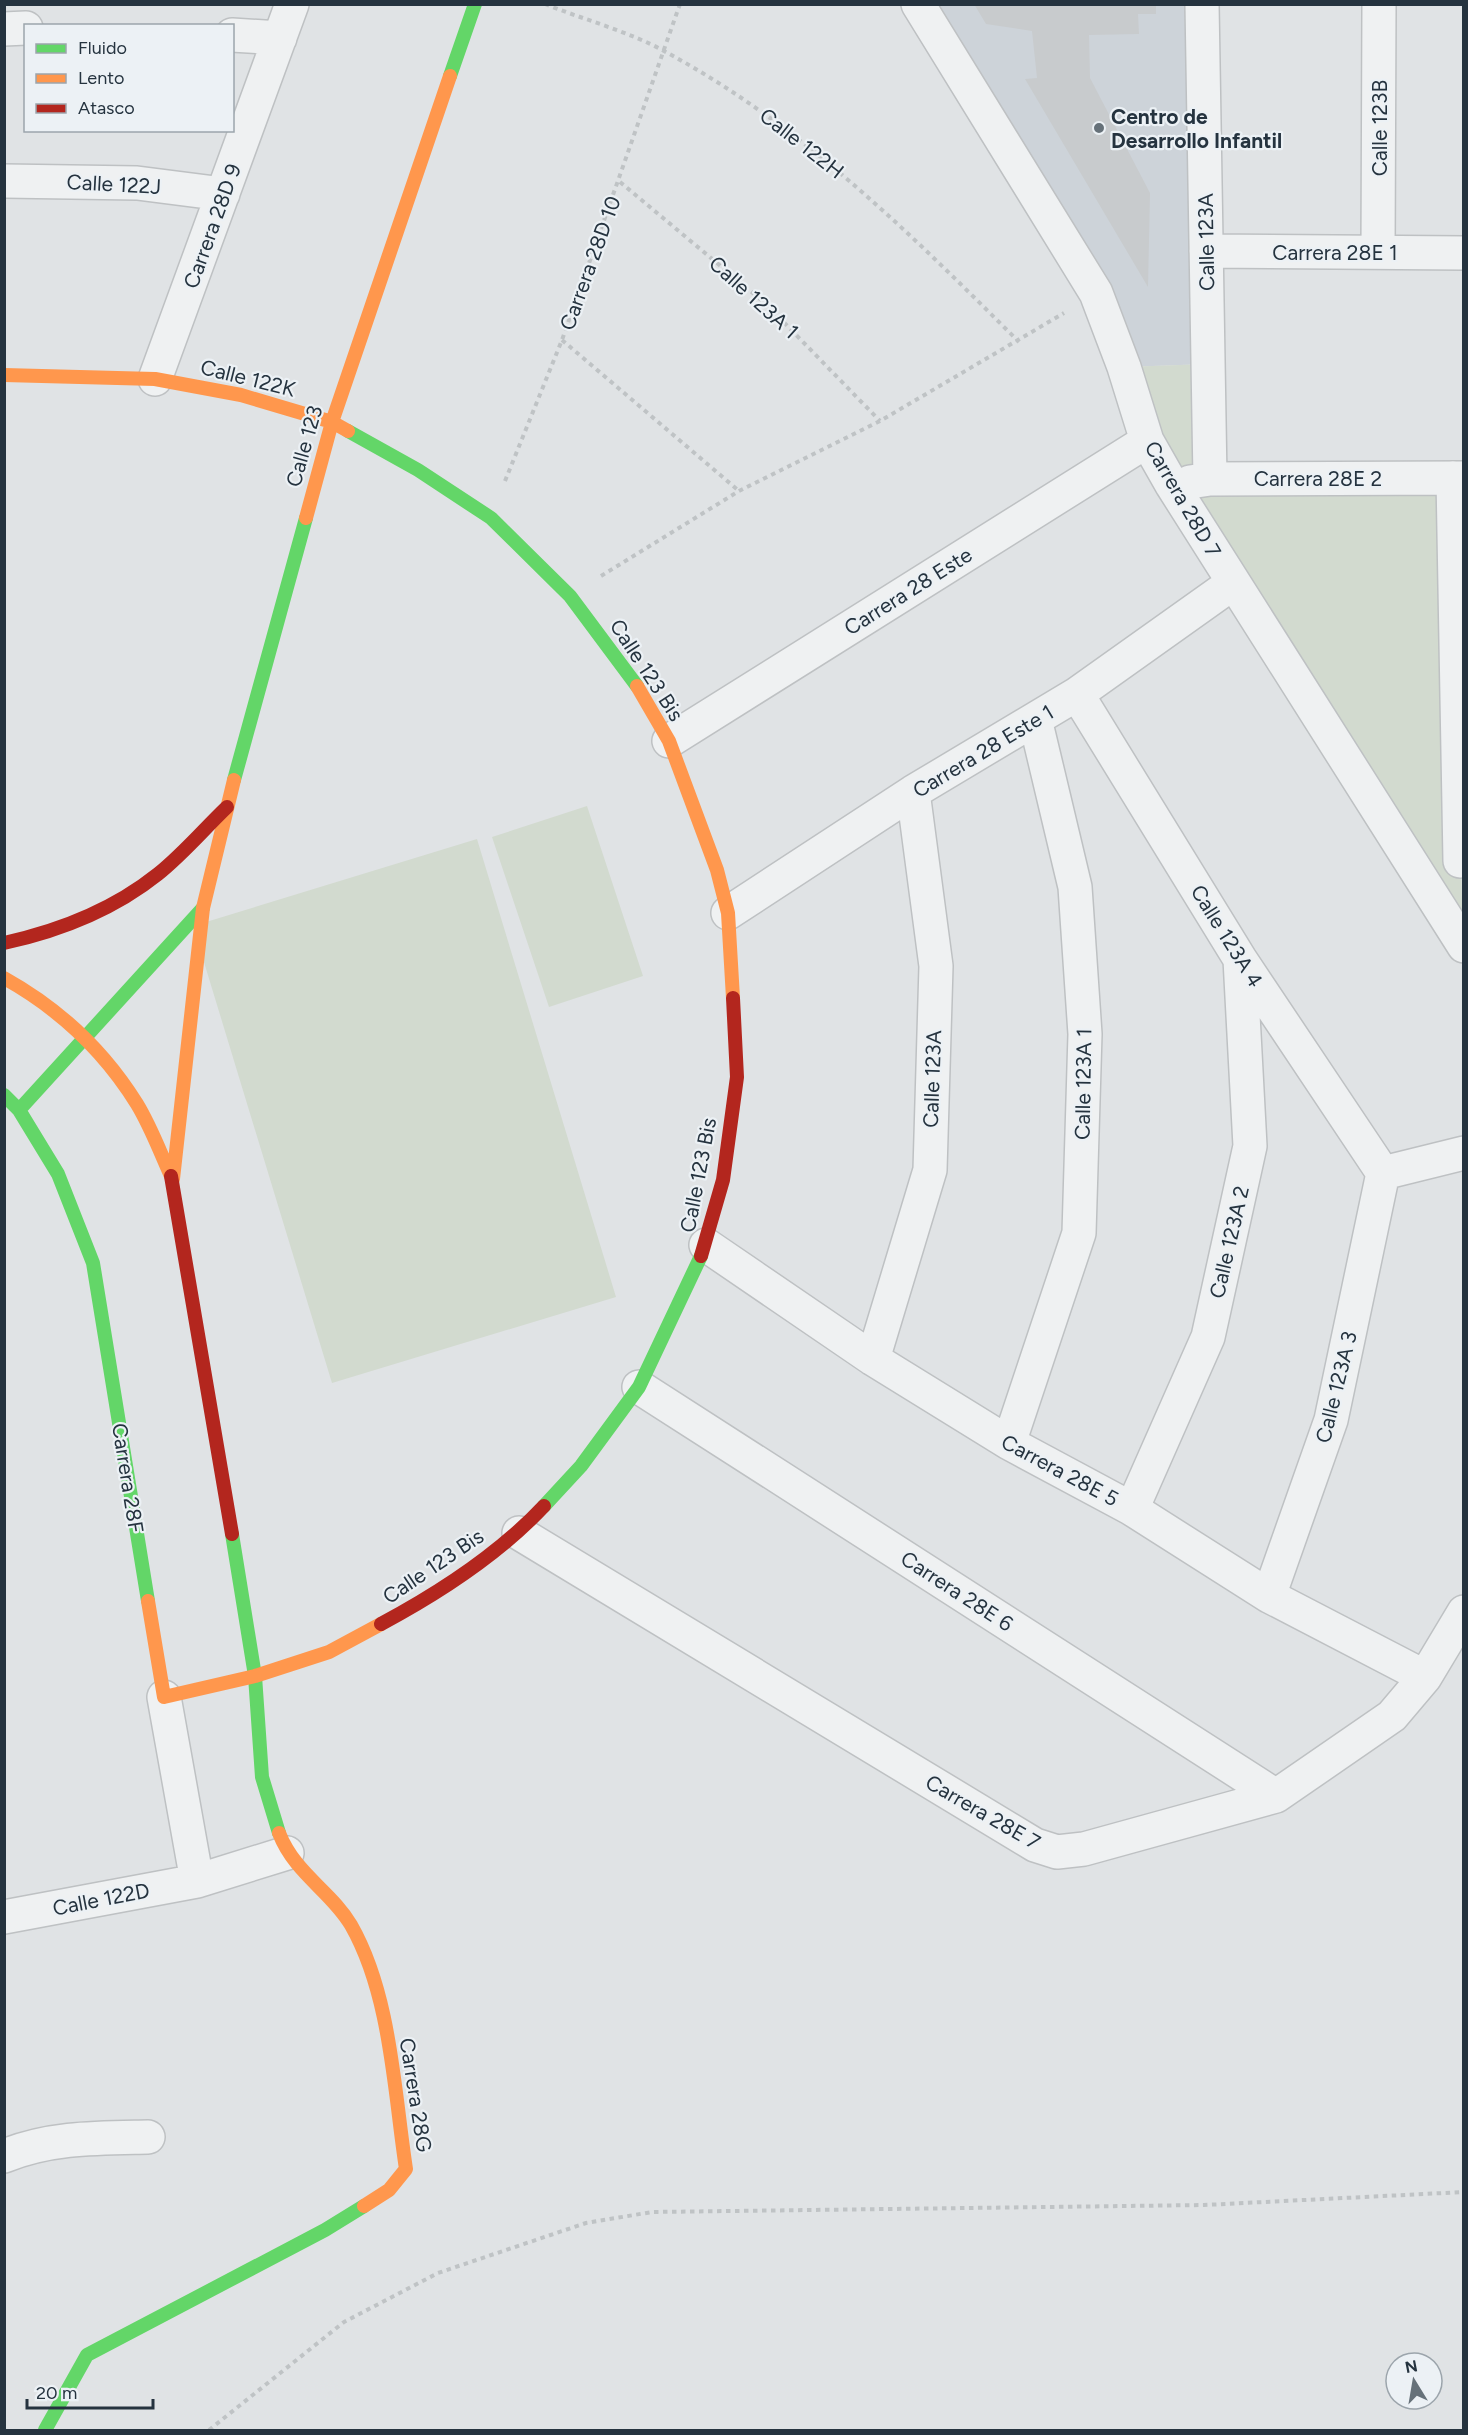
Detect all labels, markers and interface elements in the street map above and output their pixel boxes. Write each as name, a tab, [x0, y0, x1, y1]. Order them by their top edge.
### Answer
legend	[24, 24, 234, 132]
text: Fluido	[78, 37, 127, 59]
text: Lento	[78, 67, 124, 89]
street label: Calle 123B	[1367, 80, 1392, 176]
text: Atasco	[78, 97, 135, 119]
street label: Calle 122H	[755, 102, 849, 184]
place label: Centro de Desarrollo Infantil	[1111, 104, 1282, 153]
marker: Centro de Desarrollo Infantil	[1092, 121, 1106, 135]
street label: Carrera 28D 9	[178, 160, 246, 292]
street label: Calle 122J	[66, 169, 162, 199]
street label: Carrera 28D 10	[554, 193, 626, 333]
street label: Calle 123A	[1193, 193, 1219, 291]
street label: Carrera 28E 1	[1272, 240, 1398, 265]
street label: Calle 123A 1	[704, 250, 804, 344]
street label: Calle 122K	[198, 354, 298, 402]
street label: Calle 123	[280, 402, 328, 490]
street label: Carrera 28D 7	[1140, 436, 1226, 562]
street label: Carrera 28E 2	[1254, 466, 1382, 491]
street label: Carrera 28 Este	[840, 542, 976, 640]
street label: Calle 123 Bis	[605, 614, 689, 726]
street label: Carrera 28 Este 1	[908, 699, 1058, 803]
street label: Calle 123A 4	[1186, 880, 1268, 992]
street label: Calle 123A 1	[1070, 1028, 1096, 1140]
street label: Calle 123A	[918, 1030, 946, 1128]
street label: Calle 123 Bis	[675, 1116, 721, 1234]
street label: Calle 123A 2	[1204, 1183, 1254, 1301]
street label: Calle 123A 3	[1310, 1328, 1362, 1446]
street label: Carrera 28F	[107, 1421, 149, 1535]
street label: Carrera 28E 5	[997, 1429, 1123, 1511]
street label: Calle 123 Bis	[378, 1523, 488, 1609]
street label: Carrera 28E 6	[896, 1545, 1018, 1637]
street label: Carrera 28E 7	[921, 1769, 1045, 1855]
street label: Calle 122D	[50, 1877, 152, 1921]
street label: Carrera 28G	[395, 2036, 437, 2154]
north arrow	[1384, 2351, 1444, 2411]
text: N	[1403, 2356, 1419, 2377]
scale bar	[27, 2372, 153, 2410]
text: 20 m	[36, 2382, 77, 2404]

